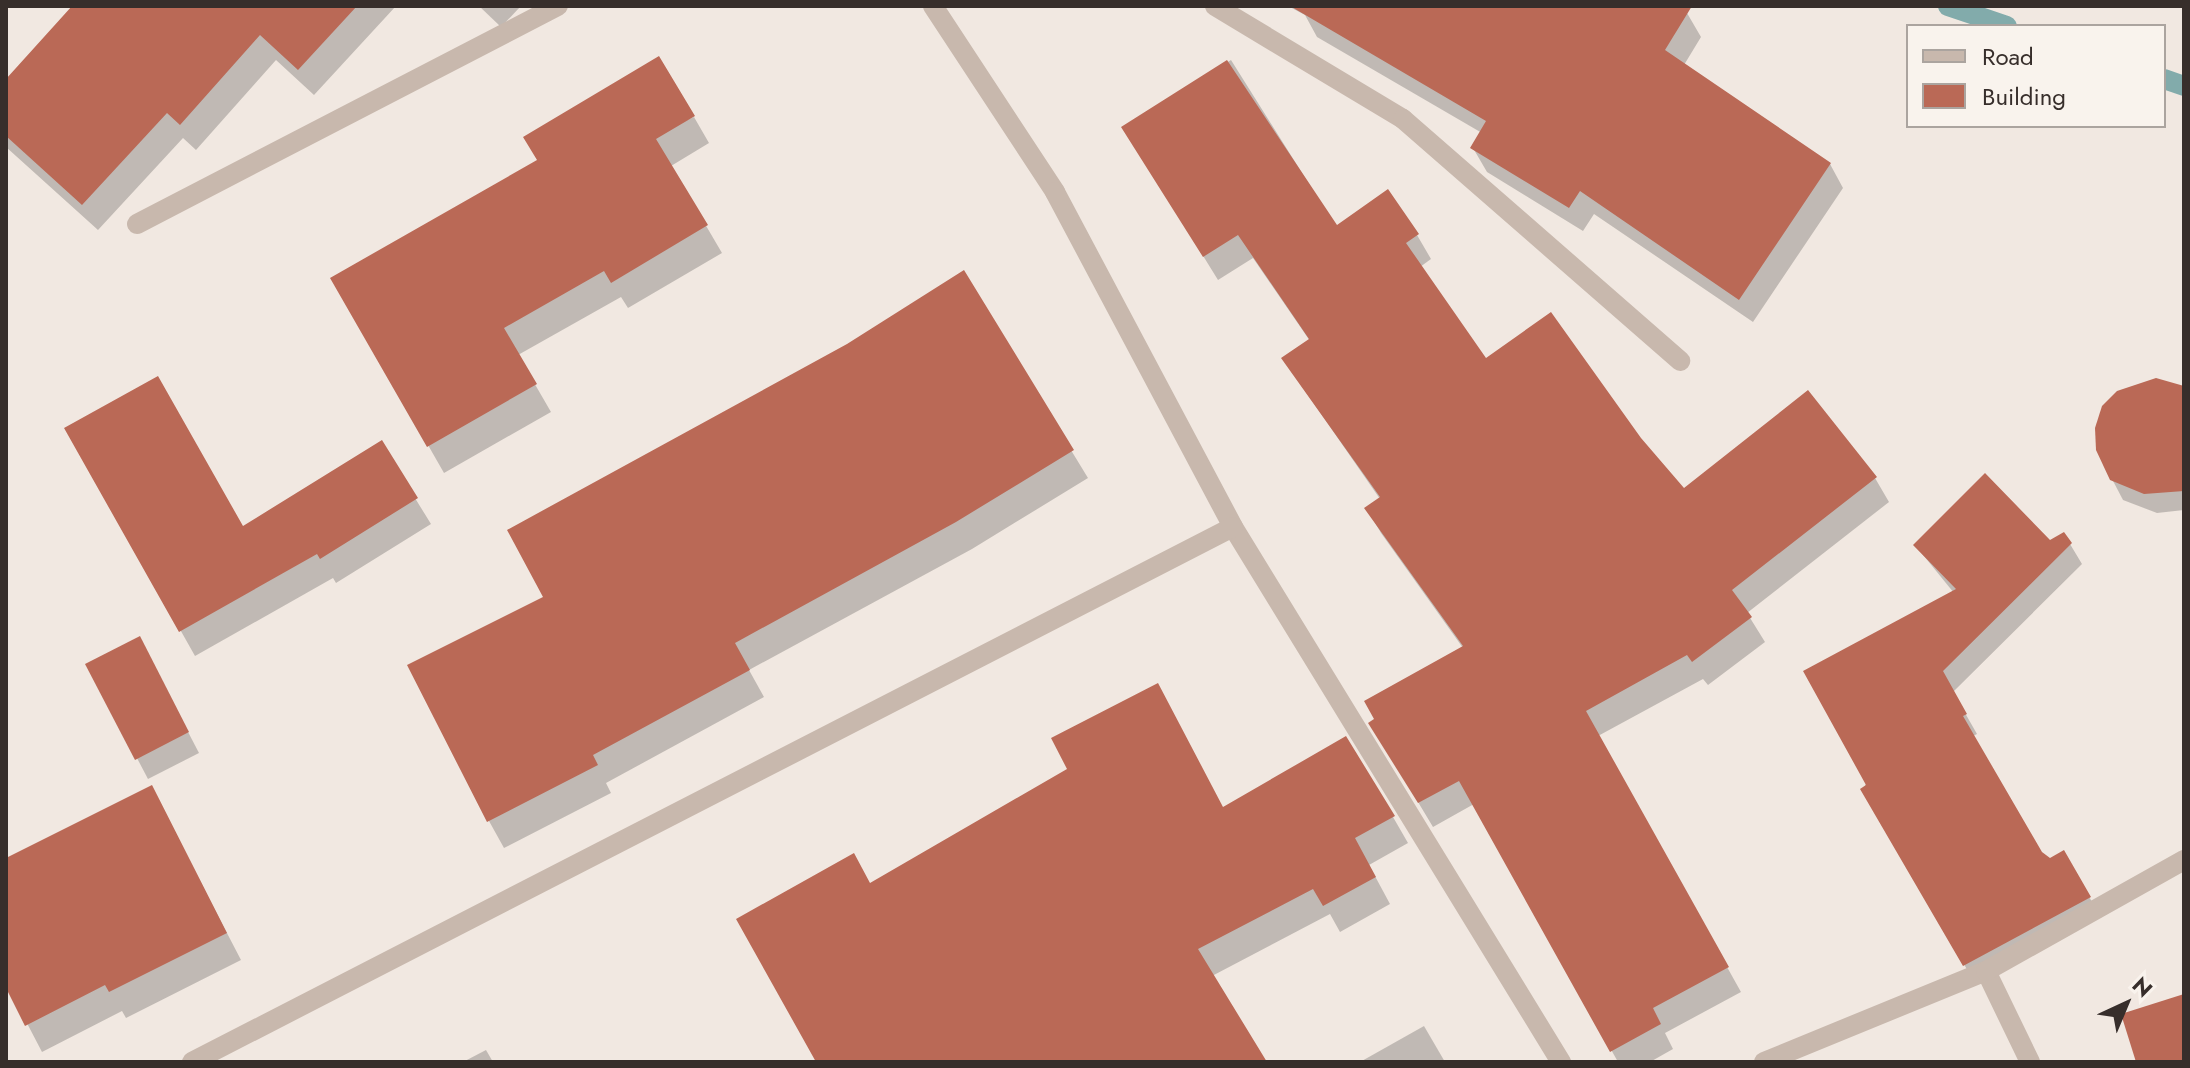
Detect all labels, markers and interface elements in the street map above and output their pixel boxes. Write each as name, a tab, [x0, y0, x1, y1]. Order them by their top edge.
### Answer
legend	[1906, 24, 2166, 128]
text: Road	[1982, 39, 2034, 74]
text: Building	[1982, 79, 2066, 114]
north arrow	[2086, 964, 2166, 1044]
text: N	[2125, 969, 2160, 1004]

